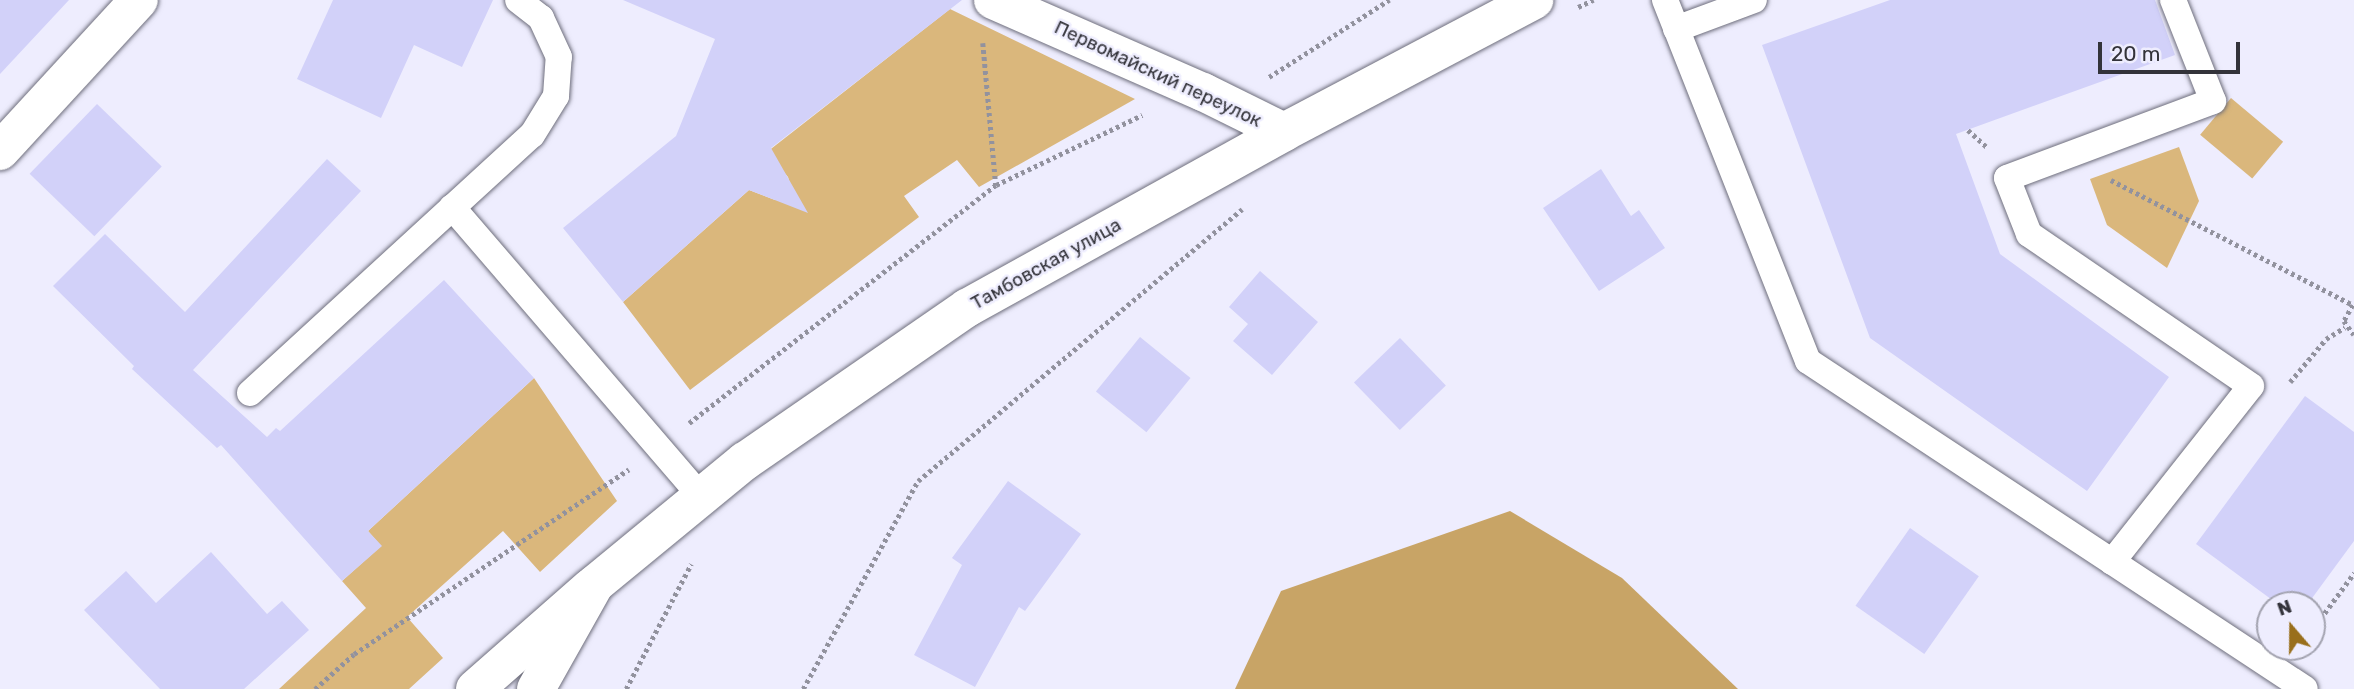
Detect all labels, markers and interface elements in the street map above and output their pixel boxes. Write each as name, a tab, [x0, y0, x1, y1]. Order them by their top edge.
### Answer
street label: Первомайский переулок	[1051, 16, 1265, 132]
scale bar	[2102, 28, 2244, 72]
text: 20 m	[2111, 41, 2160, 66]
street label: Тамбовская улица	[967, 213, 1125, 315]
north arrow	[2256, 591, 2326, 661]
text: N	[2274, 595, 2295, 621]

